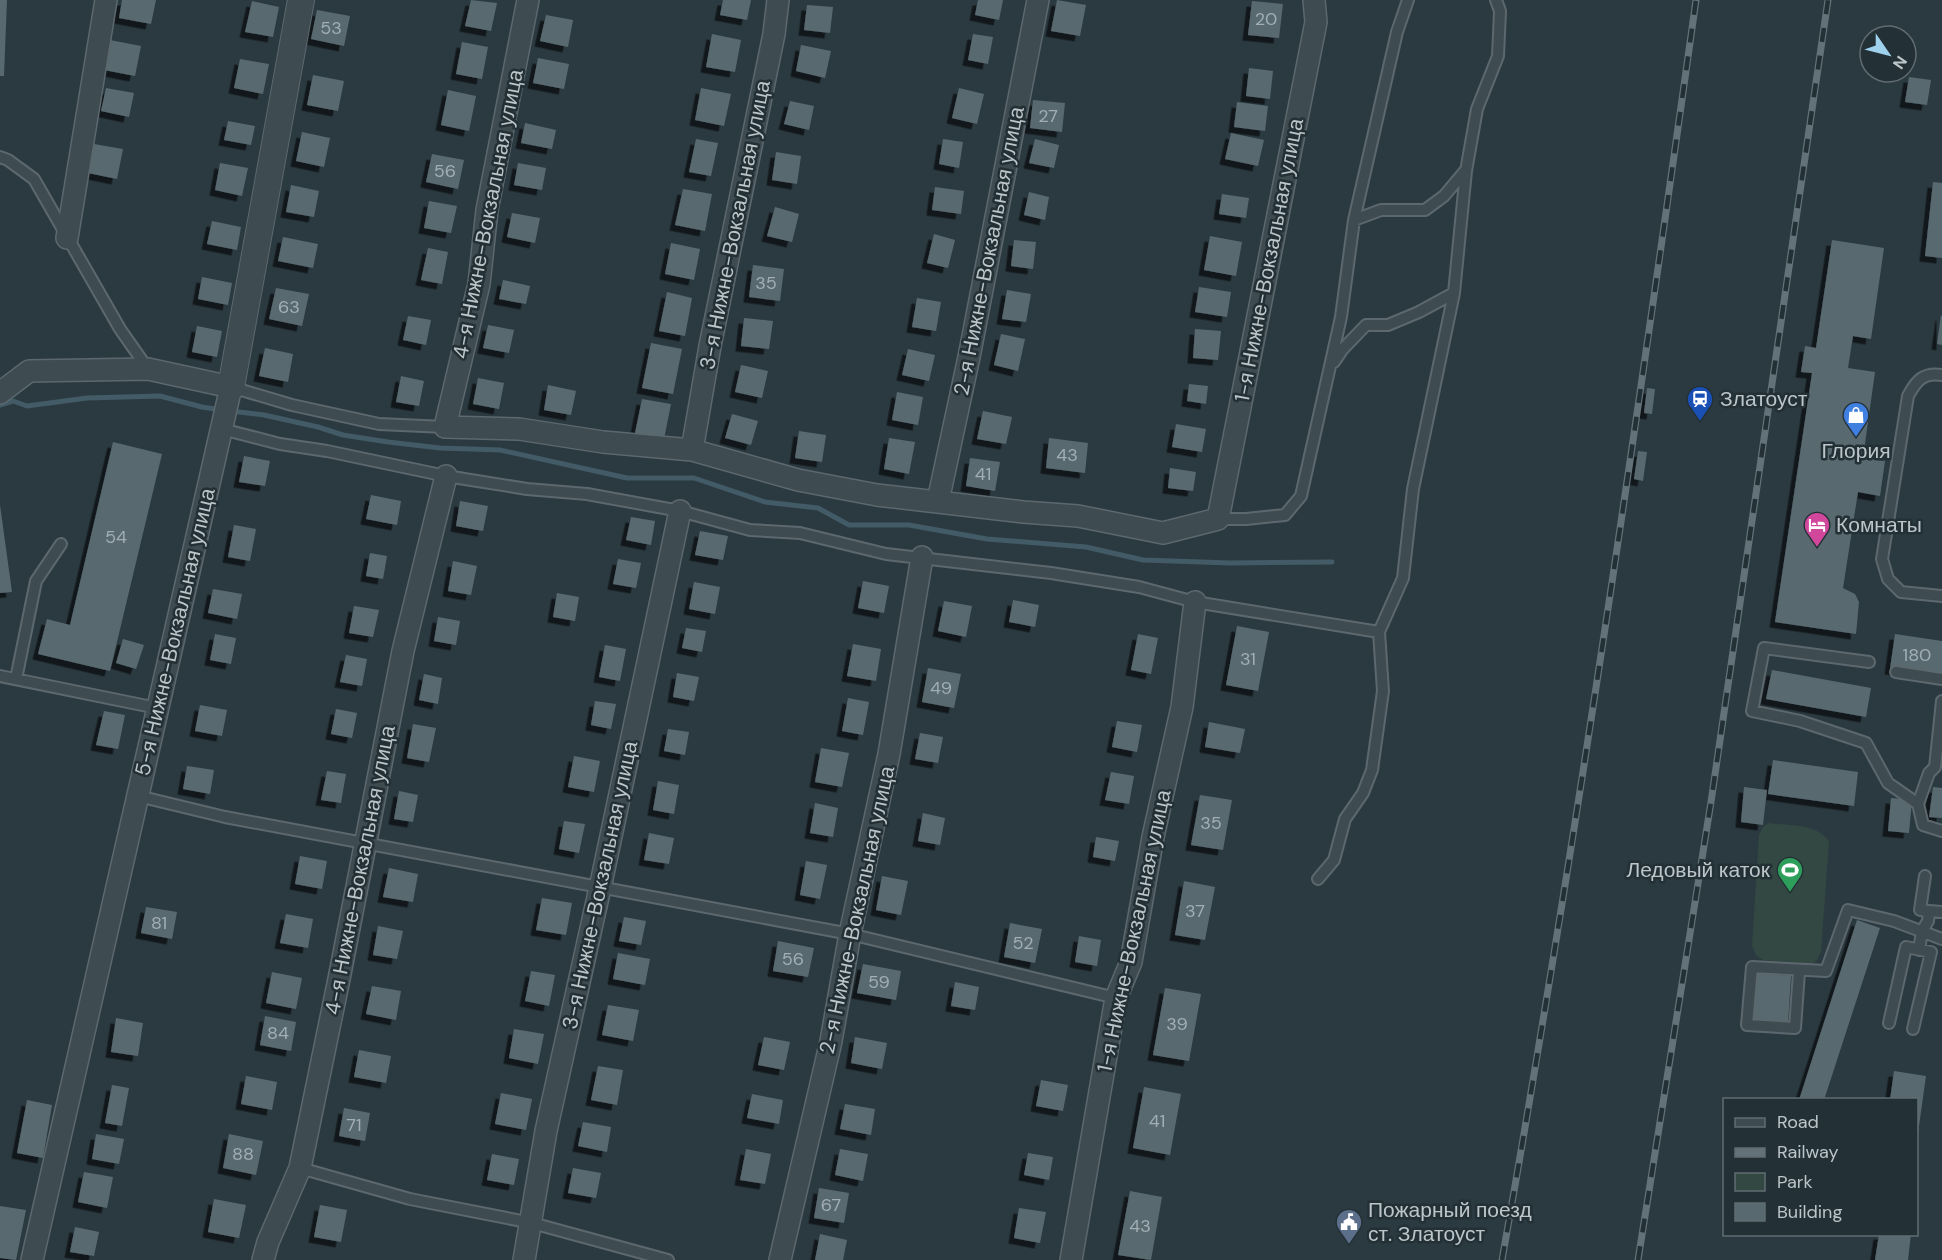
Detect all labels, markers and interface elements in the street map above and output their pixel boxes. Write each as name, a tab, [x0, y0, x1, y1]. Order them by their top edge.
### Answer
house number: 20	[1255, 7, 1277, 31]
house number: 53	[320, 16, 342, 40]
north arrow	[1858, 24, 1918, 84]
text: N	[1888, 52, 1912, 73]
street label: 4-я Нижне-Вокзальная улица	[446, 67, 530, 361]
street label: 3-я Нижне-Вокзальная улица	[693, 78, 777, 372]
street label: 2-я Нижне-Вокзальная улица	[947, 104, 1031, 398]
house number: 27	[1038, 104, 1058, 128]
street label: 1-я Нижне-Вокзальная улица	[1228, 116, 1310, 404]
house number: 56	[434, 159, 456, 183]
house number: 35	[755, 271, 777, 295]
house number: 63	[278, 295, 300, 319]
station icon: Златоуст	[1685, 384, 1715, 422]
place label: Златоуст	[1720, 385, 1808, 413]
shop icon: Глория	[1841, 400, 1871, 438]
place label: Глория	[1821, 437, 1891, 465]
house number: 43	[1056, 443, 1078, 467]
house number: 41	[975, 462, 991, 486]
street label: 5-я Нижне-Вокзальная улица	[128, 485, 222, 779]
hotel icon: Комнаты	[1802, 510, 1832, 548]
place label: Комнаты	[1836, 511, 1922, 539]
house number: 54	[105, 525, 127, 549]
house number: 180	[1903, 643, 1931, 667]
house number: 31	[1240, 647, 1256, 671]
house number: 49	[930, 676, 952, 700]
street label: 4-я Нижне-Вокзальная улица	[318, 723, 402, 1017]
street label: 3-я Нижне-Вокзальная улица	[556, 738, 644, 1032]
street label: 2-я Нижне-Вокзальная улица	[813, 763, 901, 1056]
street label: 1-я Нижне-Вокзальная улица	[1090, 787, 1178, 1075]
house number: 35	[1200, 811, 1222, 835]
sports icon: Ледовый каток	[1775, 855, 1805, 893]
place label: Ледовый каток	[1626, 856, 1771, 884]
house number: 37	[1185, 899, 1205, 923]
house number: 81	[151, 911, 167, 935]
house number: 52	[1012, 931, 1034, 955]
house number: 56	[782, 947, 804, 971]
house number: 59	[868, 970, 890, 994]
house number: 39	[1166, 1012, 1188, 1036]
house number: 84	[267, 1021, 289, 1045]
legend	[1723, 1098, 1918, 1236]
house number: 41	[1149, 1109, 1165, 1133]
text: Road	[1777, 1110, 1819, 1134]
house number: 71	[346, 1113, 362, 1137]
text: Railway	[1777, 1140, 1839, 1164]
house number: 88	[232, 1142, 254, 1166]
text: Park	[1777, 1170, 1813, 1194]
house number: 67	[821, 1193, 841, 1217]
place label: Пожарный поезд ст. Златоуст	[1368, 1196, 1532, 1248]
text: Building	[1777, 1200, 1842, 1224]
public building icon: Пожарный поезд ст. Златоуст	[1334, 1207, 1364, 1245]
house number: 43	[1129, 1214, 1151, 1238]

